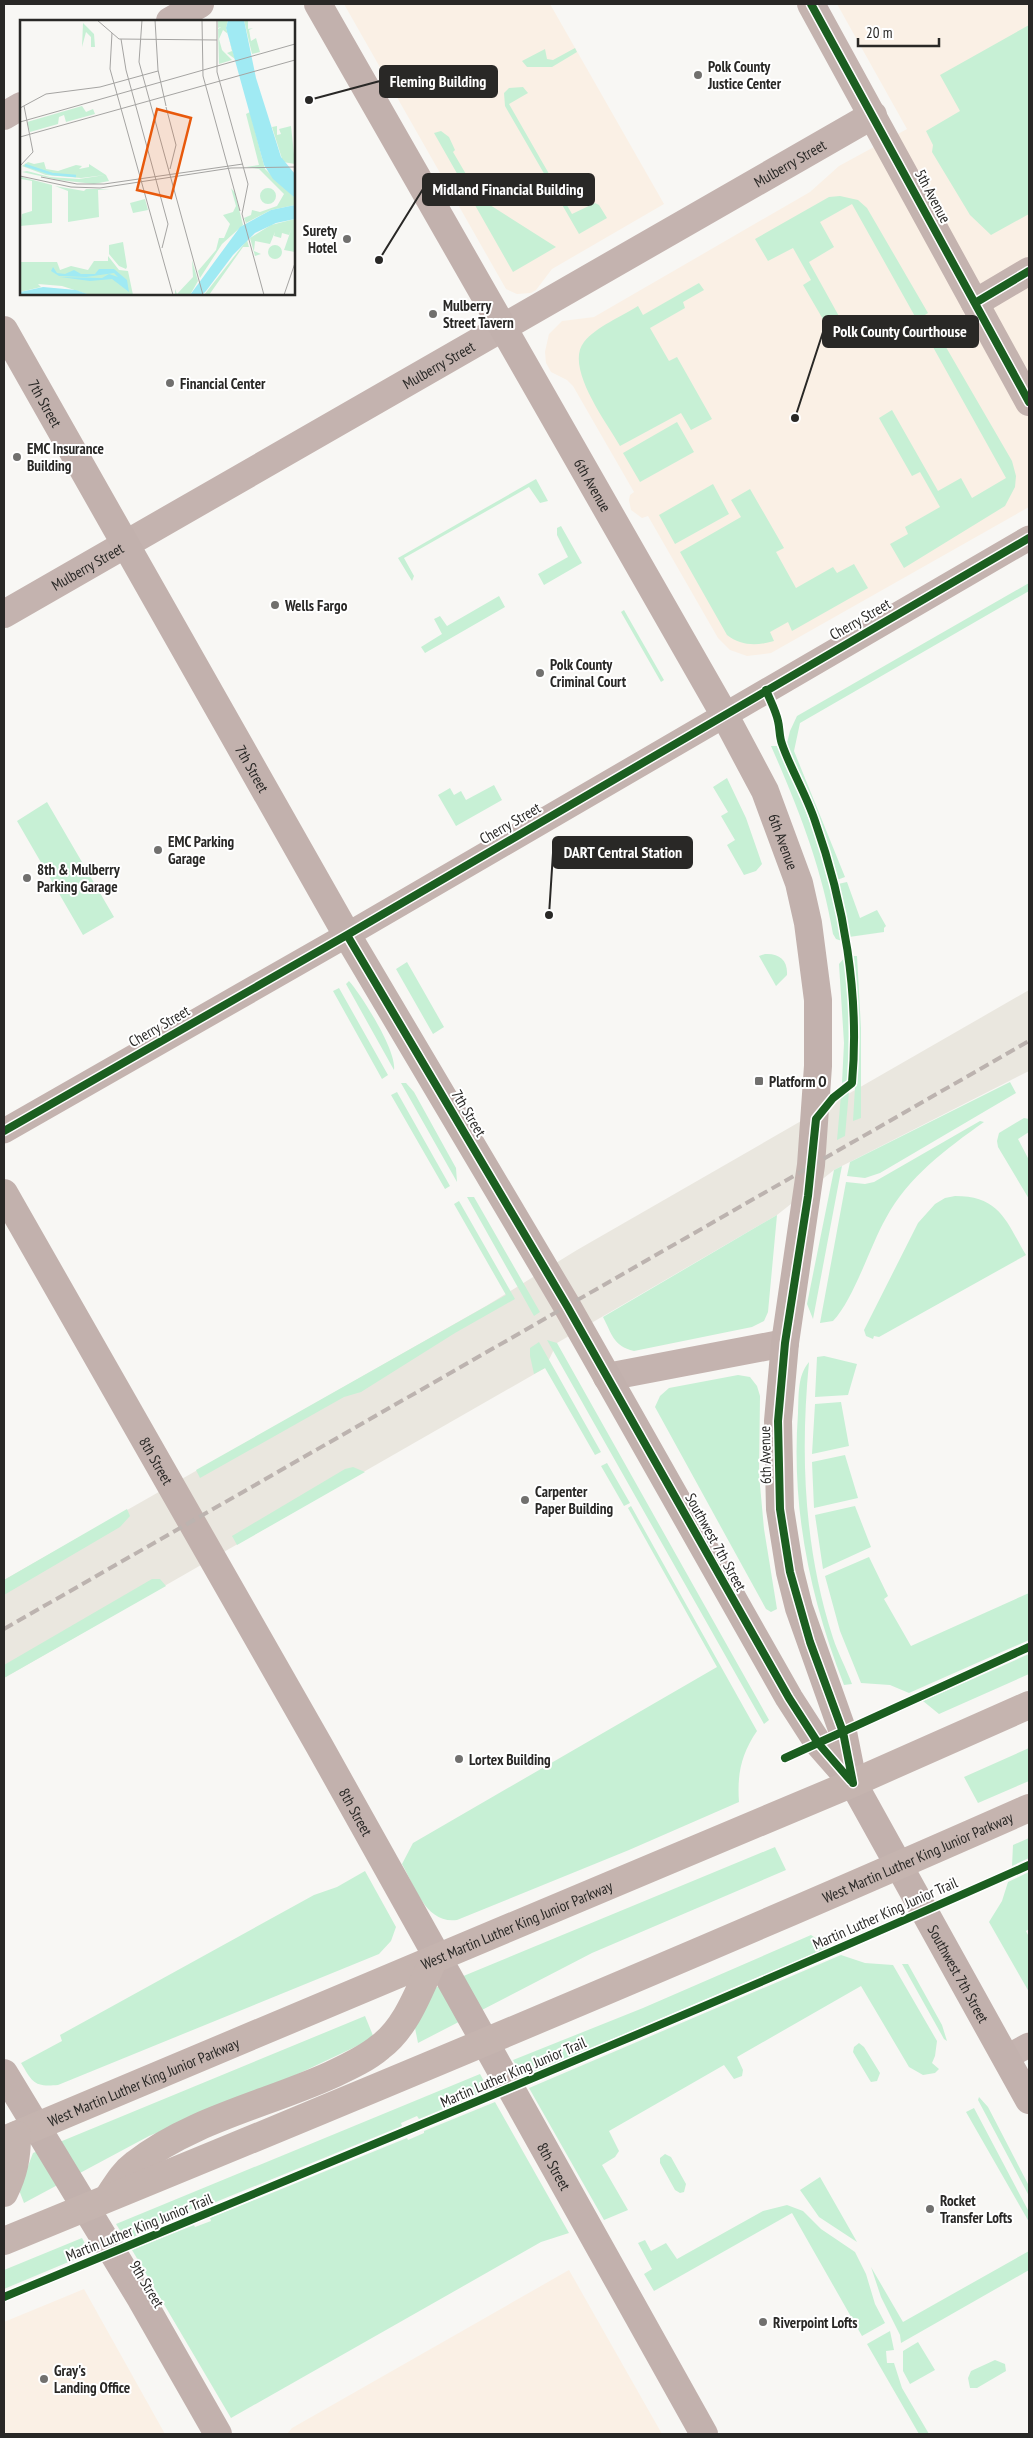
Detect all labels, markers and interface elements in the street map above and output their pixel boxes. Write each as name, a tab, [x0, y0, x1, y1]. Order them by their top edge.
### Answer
scale bar	[858, 15, 939, 47]
inset map	[20, 20, 295, 295]
text: 20 m	[866, 23, 892, 42]
place label: Polk County Justice Center	[707, 57, 782, 93]
callout: Fleming Building	[380, 66, 497, 97]
marker: Polk County Justice Center	[692, 69, 704, 81]
text: Fleming Building	[390, 71, 486, 91]
street label: Mulberry Street	[750, 135, 829, 191]
street label: 5th Avenue	[911, 166, 955, 226]
callout: Midland Financial Building	[423, 174, 594, 205]
text: Midland Financial Building	[432, 179, 584, 199]
place label: Surety Hotel	[303, 221, 338, 257]
marker: Surety Hotel	[341, 233, 353, 245]
place label: Mulberry Street Tavern	[443, 296, 514, 332]
marker: Mulberry Street Tavern	[427, 308, 439, 320]
callout: Polk County Courthouse	[823, 316, 978, 347]
text: Polk County Courthouse	[833, 321, 967, 341]
street label: Mulberry Street	[399, 336, 478, 393]
place label: Financial Center	[180, 374, 266, 393]
street label: 7th Street	[24, 376, 66, 430]
marker: Financial Center	[164, 377, 176, 389]
place label: EMC Insurance Building	[27, 439, 104, 475]
marker: EMC Insurance Building	[11, 451, 23, 463]
street label: 6th Avenue	[570, 455, 616, 515]
street label: Mulberry Street	[48, 538, 127, 594]
street label: Cherry Street	[826, 594, 894, 644]
place label: Wells Fargo	[284, 596, 348, 615]
marker: Wells Fargo	[269, 599, 281, 611]
place label: Polk County Criminal Court	[550, 655, 627, 691]
marker: Polk County Criminal Court	[534, 667, 546, 679]
street label: 7th Street	[232, 741, 274, 796]
street label: Cherry Street	[476, 798, 544, 848]
street label: 6th Avenue	[765, 811, 803, 872]
place label: EMC Parking Garage	[168, 832, 235, 868]
callout: DART Central Station	[553, 837, 692, 868]
text: DART Central Station	[564, 842, 682, 862]
marker: EMC Parking Garage	[152, 844, 164, 856]
place label: 8th & Mulberry Parking Garage	[37, 860, 121, 896]
marker: 8th & Mulberry Parking Garage	[21, 872, 33, 884]
street label: Cherry Street	[125, 1001, 193, 1051]
place label: Platform O	[769, 1072, 827, 1091]
marker: Platform O	[753, 1075, 765, 1087]
street label: 7th Street	[448, 1086, 490, 1140]
street label: 6th Avenue	[755, 1426, 775, 1484]
street label: 8th Street	[136, 1433, 178, 1488]
place label: Carpenter Paper Building	[535, 1482, 613, 1518]
street label: Southwest 7th Street	[681, 1490, 751, 1594]
marker: Carpenter Paper Building	[519, 1494, 531, 1506]
place label: Lortex Building	[469, 1750, 551, 1769]
marker: Lortex Building	[453, 1753, 465, 1765]
street label: 8th Street	[335, 1785, 377, 1839]
street label: West Martin Luther King Junior Parkway	[819, 1807, 1016, 1907]
street label: Martin Luther King Junior Trail	[810, 1872, 961, 1953]
street label: West Martin Luther King Junior Parkway	[418, 1876, 615, 1973]
street label: Southwest 7th Street	[924, 1921, 994, 2026]
street label: Martin Luther King Junior Trail	[437, 2032, 589, 2111]
street label: West Martin Luther King Junior Parkway	[45, 2033, 242, 2130]
street label: 8th Street	[533, 2139, 575, 2193]
street label: Martin Luther King Junior Trail	[63, 2189, 216, 2265]
place label: Rocket Transfer Lofts	[940, 2191, 1012, 2227]
marker: Rocket Transfer Lofts	[924, 2203, 936, 2215]
street label: 9th Street	[126, 2257, 168, 2311]
place label: Riverpoint Lofts	[773, 2313, 858, 2332]
marker: Riverpoint Lofts	[757, 2316, 769, 2328]
place label: Gray's Landing Office	[54, 2361, 130, 2397]
marker: Gray's Landing Office	[38, 2373, 50, 2385]

